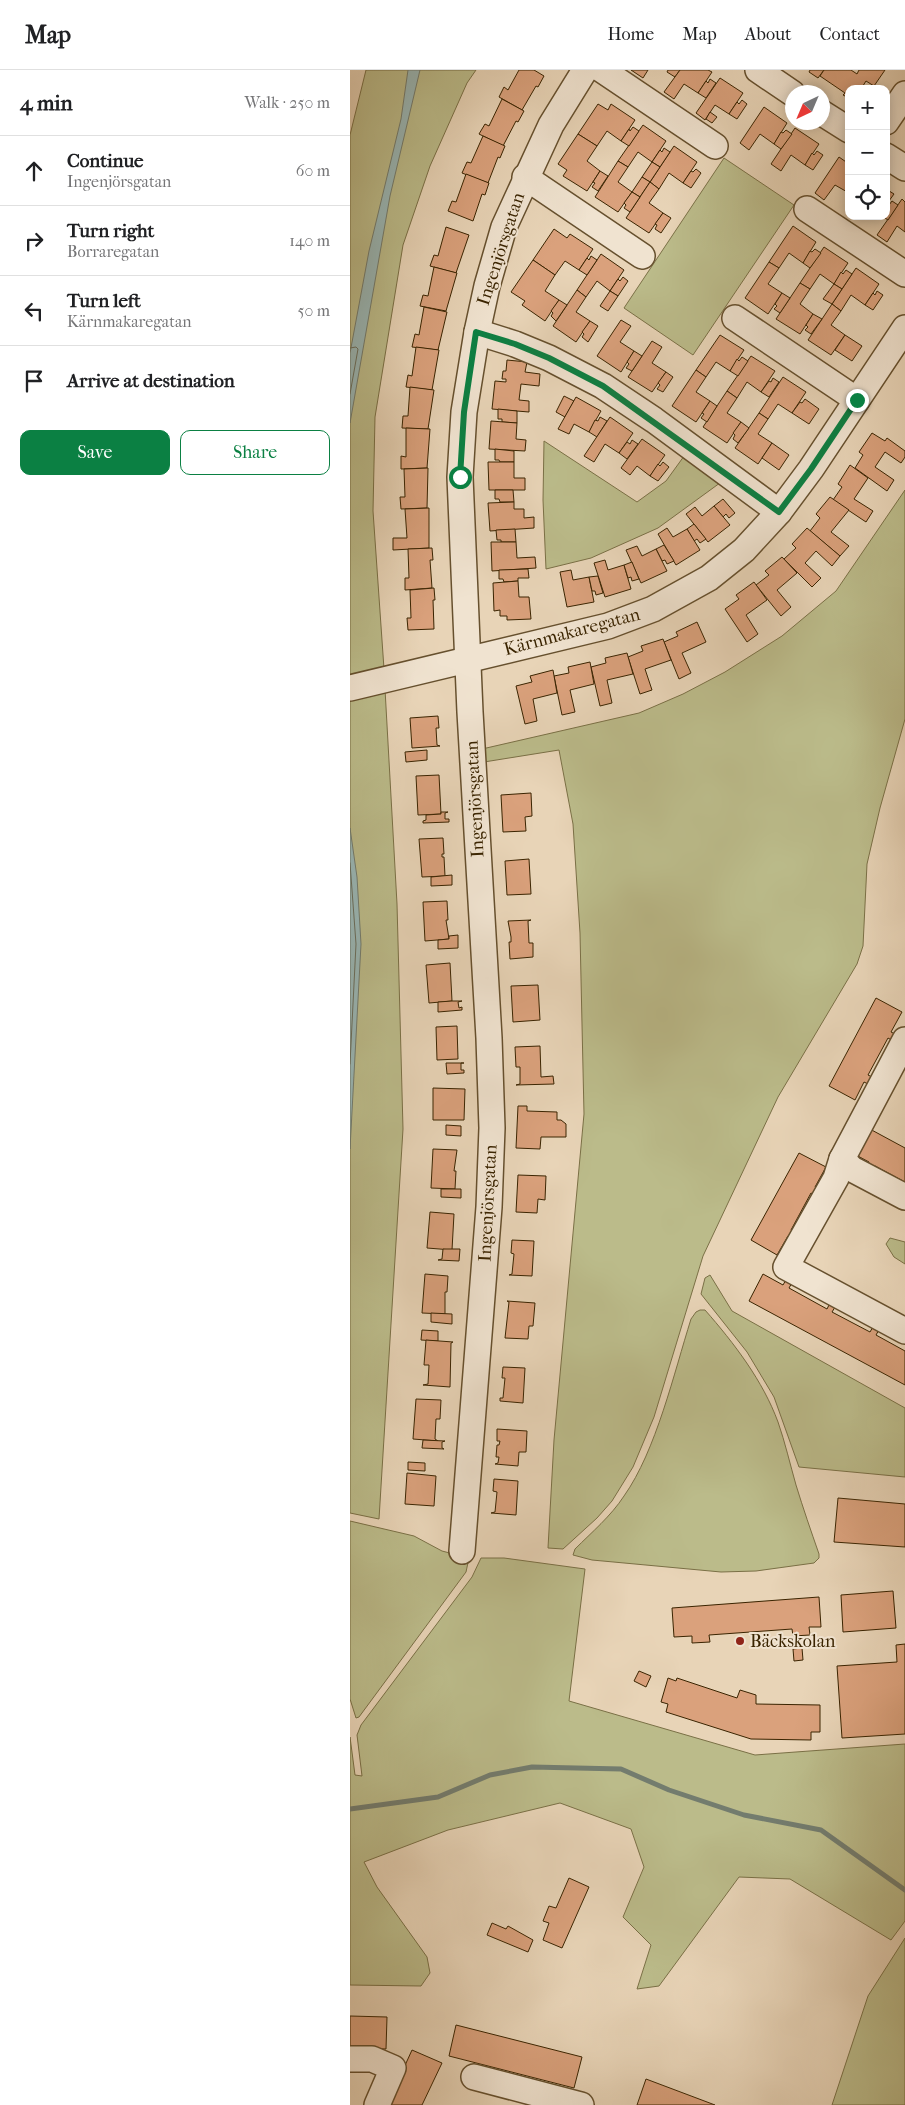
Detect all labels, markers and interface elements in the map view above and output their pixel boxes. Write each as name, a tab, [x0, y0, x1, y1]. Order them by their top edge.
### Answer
text: Map	[25, 21, 71, 49]
text: Home	[607, 24, 654, 45]
text: Map	[682, 24, 717, 45]
text: About	[745, 24, 791, 45]
text: Contact	[819, 24, 880, 45]
north arrow	[785, 85, 830, 130]
map controls	[845, 85, 890, 220]
button: +	[845, 85, 890, 130]
text: 4 min	[20, 91, 73, 115]
text: Walk · 250 m	[245, 93, 330, 112]
button: −	[845, 130, 890, 175]
text: Continue	[67, 150, 143, 172]
icon: ahead	[20, 157, 48, 185]
text: 60 m	[296, 161, 330, 180]
text: Ingenjörsgatan	[67, 172, 171, 191]
button: locate	[845, 175, 890, 220]
street label: Ingenjörsgatan	[473, 189, 529, 308]
text: Turn right	[67, 220, 154, 242]
icon: right	[20, 227, 48, 255]
text: 140 m	[289, 231, 330, 250]
text: Borraregatan	[67, 242, 159, 261]
text: Turn left	[67, 290, 141, 312]
icon: left	[20, 297, 48, 325]
text: 50 m	[298, 301, 330, 320]
text: Kärnmakaregatan	[67, 312, 192, 331]
icon: arrive	[20, 367, 48, 395]
text: Arrive at destination	[67, 370, 235, 392]
route end	[846, 389, 869, 412]
button: Save	[20, 430, 170, 475]
button: Share	[180, 430, 330, 475]
route start	[449, 466, 472, 489]
street label: Kärnmakaregatan	[502, 604, 643, 660]
street label: Ingenjörsgatan	[461, 739, 489, 858]
street label: Ingenjörsgatan	[474, 1143, 502, 1262]
place label: Bäckskolan	[750, 1631, 836, 1652]
marker: Bäckskolan	[734, 1635, 746, 1647]

